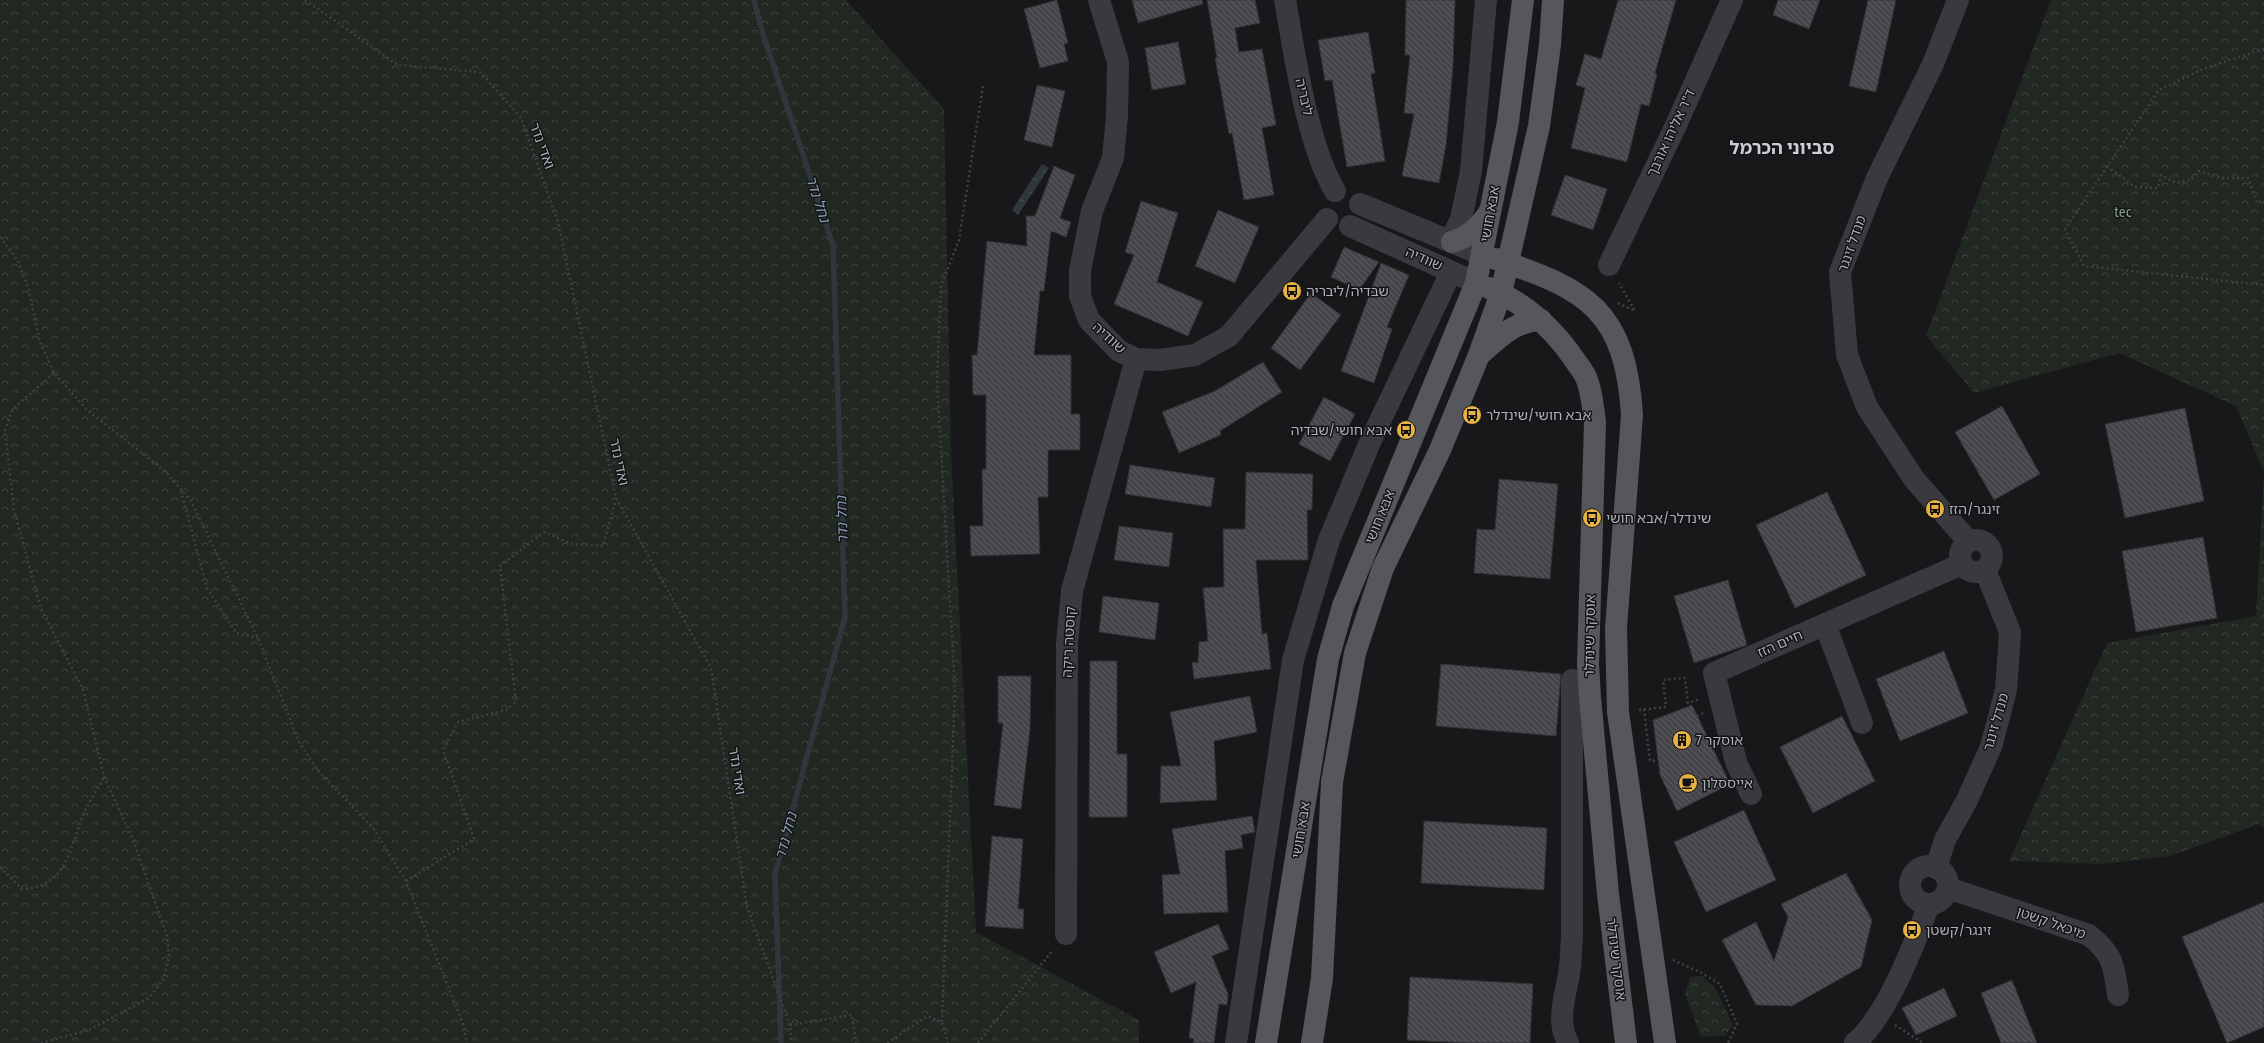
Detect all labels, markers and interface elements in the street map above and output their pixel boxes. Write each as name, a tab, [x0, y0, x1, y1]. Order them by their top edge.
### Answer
street label: ליבריה	[1291, 76, 1317, 118]
street label: ד"ר אליהו אורבך	[1643, 86, 1699, 180]
street label: ואדי נדר	[526, 121, 558, 171]
district label: סביוני הכרמל	[1729, 137, 1835, 159]
water label: נחל נדר	[802, 173, 834, 226]
street label: אבא חושי	[1477, 184, 1503, 243]
park label: tec	[2114, 204, 2132, 221]
street label: מנדל זינגר	[1834, 213, 1870, 275]
street label: שוודיה	[1403, 243, 1445, 275]
bus stop icon: שבדיה/ליבריה	[1281, 280, 1303, 302]
place label: שבדיה/ליבריה	[1306, 283, 1389, 300]
street label: שוודיה	[1089, 319, 1129, 357]
bus stop icon: אבא חושי/שינדלר	[1461, 404, 1483, 426]
place label: אבא חושי/שינדלר	[1486, 407, 1591, 424]
bus stop icon: אבא חושי/שבדיה	[1395, 419, 1417, 441]
place label: אבא חושי/שבדיה	[1291, 422, 1392, 439]
street label: ואדי נדר	[606, 437, 632, 487]
street label: אבא חושי	[1361, 487, 1399, 547]
water label: נחל נדר	[832, 494, 852, 544]
bus stop icon: זינגר/הזז	[1924, 498, 1946, 520]
place label: זינגר/הזז	[1949, 501, 2001, 518]
bus stop icon: שינדלר/אבא חושי	[1581, 507, 1603, 529]
place label: שינדלר/אבא חושי	[1606, 510, 1711, 527]
street label: אוסקר שינדלר	[1581, 594, 1599, 678]
street label: קוסטה ריקה	[1059, 605, 1079, 678]
street label: חיים הזז	[1755, 626, 1805, 662]
street label: מנדל זינגר	[1980, 691, 2012, 753]
building icon: אוסקר 7	[1671, 729, 1693, 751]
place label: אוסקר 7	[1696, 732, 1743, 749]
street label: ואדי נדר	[725, 746, 749, 796]
cafe icon: אייססלון	[1677, 772, 1699, 794]
place label: אייססלון	[1702, 775, 1753, 792]
street label: אבא חושי	[1288, 800, 1314, 859]
water label: נחל נדר	[771, 809, 801, 862]
street label: מיכאל קשטן	[2014, 903, 2088, 943]
street label: אוסקר שינדלר	[1602, 917, 1630, 1001]
bus stop icon: זינגר/קשטן	[1901, 919, 1923, 941]
place label: זינגר/קשטן	[1926, 922, 1992, 939]

